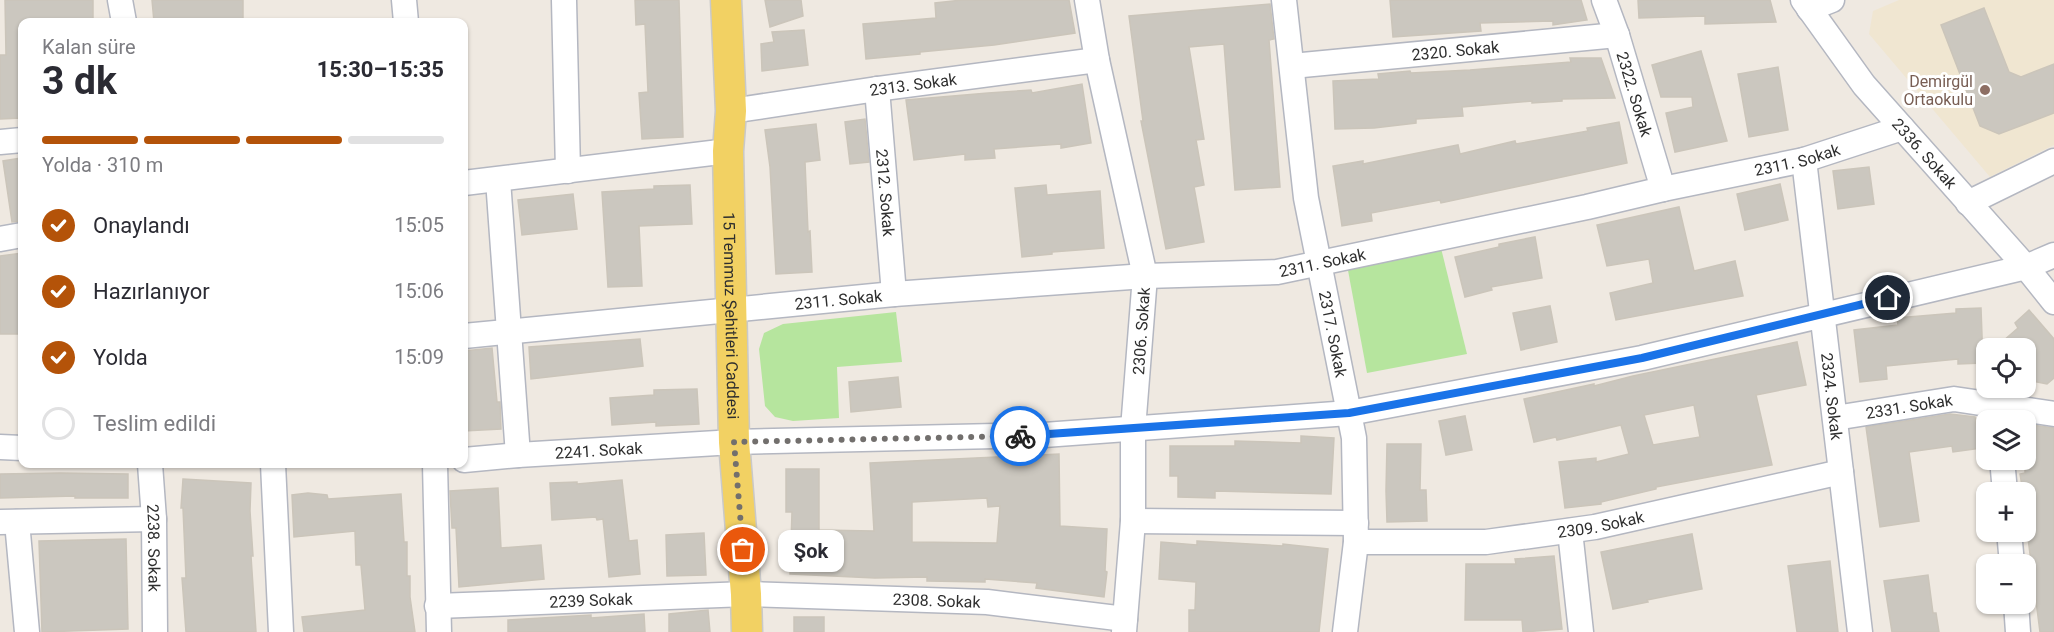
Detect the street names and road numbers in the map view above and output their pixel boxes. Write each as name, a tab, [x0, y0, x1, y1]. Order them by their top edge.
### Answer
street label: 2320. Sokak	[1411, 37, 1501, 65]
street label: 2322. Sokak	[1613, 49, 1656, 140]
street label: 2313. Sokak	[868, 69, 959, 100]
street label: 2336. Sokak	[1888, 115, 1961, 193]
street label: 2311. Sokak	[1753, 140, 1843, 180]
street label: 2312. Sokak	[872, 148, 898, 238]
street label: 15 Temmuz Şehitleri Caddesi	[719, 212, 743, 419]
street label: 2311. Sokak	[1277, 245, 1368, 281]
street label: 2311. Sokak	[794, 286, 884, 314]
street label: 2306. Sokak	[1129, 286, 1154, 375]
street label: 2317. Sokak	[1315, 289, 1351, 380]
street label: 2324. Sokak	[1817, 352, 1846, 442]
street label: 2331. Sokak	[1864, 390, 1955, 423]
street label: 2241. Sokak	[554, 438, 644, 463]
street label: 2238. Sokak	[143, 503, 164, 593]
street label: 2309. Sokak	[1556, 507, 1647, 542]
street label: 2239 Sokak	[549, 589, 634, 612]
street label: 2308. Sokak	[892, 590, 982, 612]

